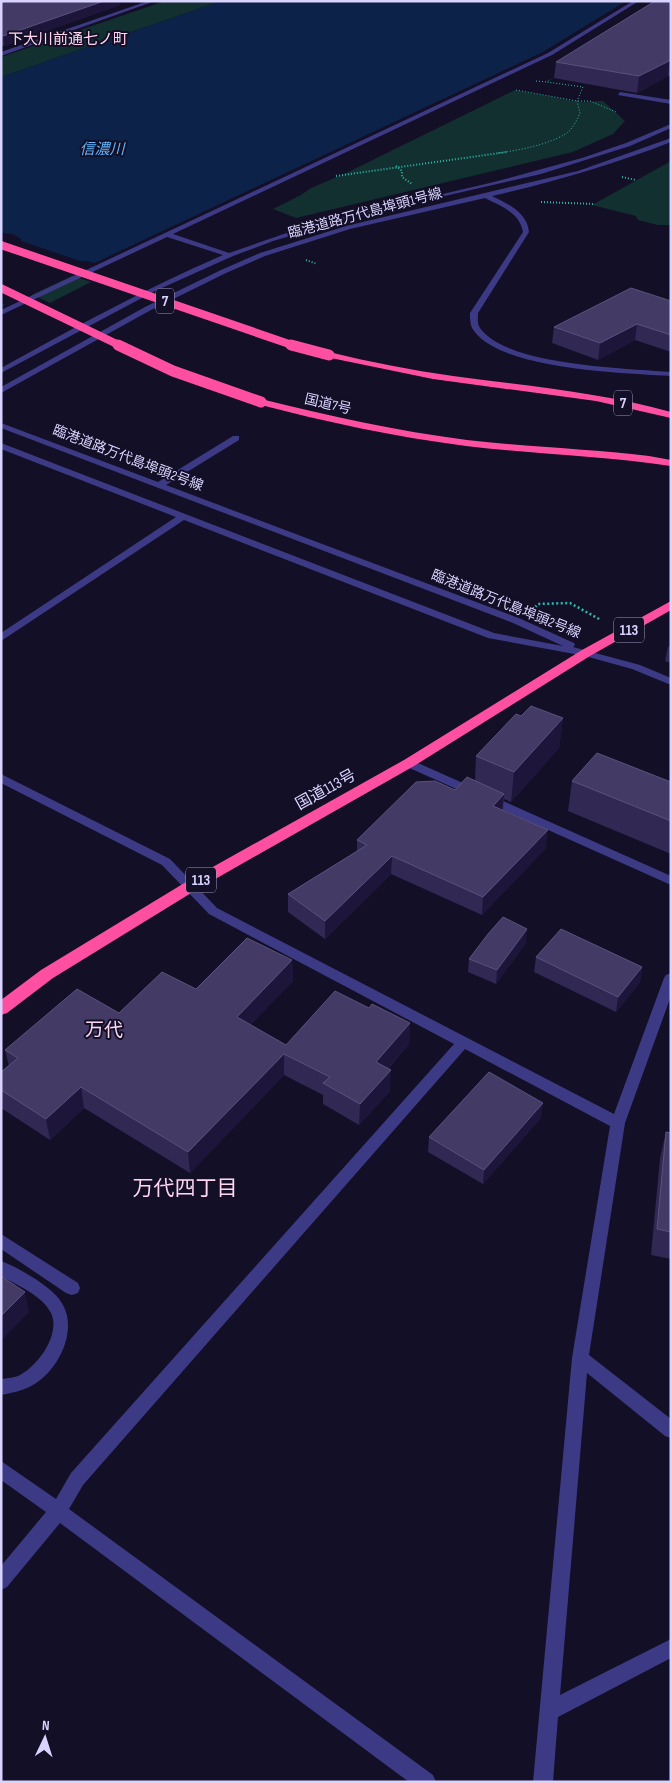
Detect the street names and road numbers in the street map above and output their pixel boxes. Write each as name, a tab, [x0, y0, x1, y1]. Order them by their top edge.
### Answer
street label: 臨港道路万代島埠頭1号線	[286, 184, 444, 242]
road number: 7	[156, 288, 174, 314]
street label: 国道7号	[303, 390, 353, 418]
road number: 7	[614, 390, 632, 416]
street label: 臨港道路万代島埠頭2号線	[50, 421, 206, 495]
street label: 臨港道路万代島埠頭2号線	[429, 566, 583, 642]
road number: 113	[614, 618, 644, 642]
street label: 国道113号	[293, 766, 359, 814]
road number: 113	[186, 868, 216, 892]

